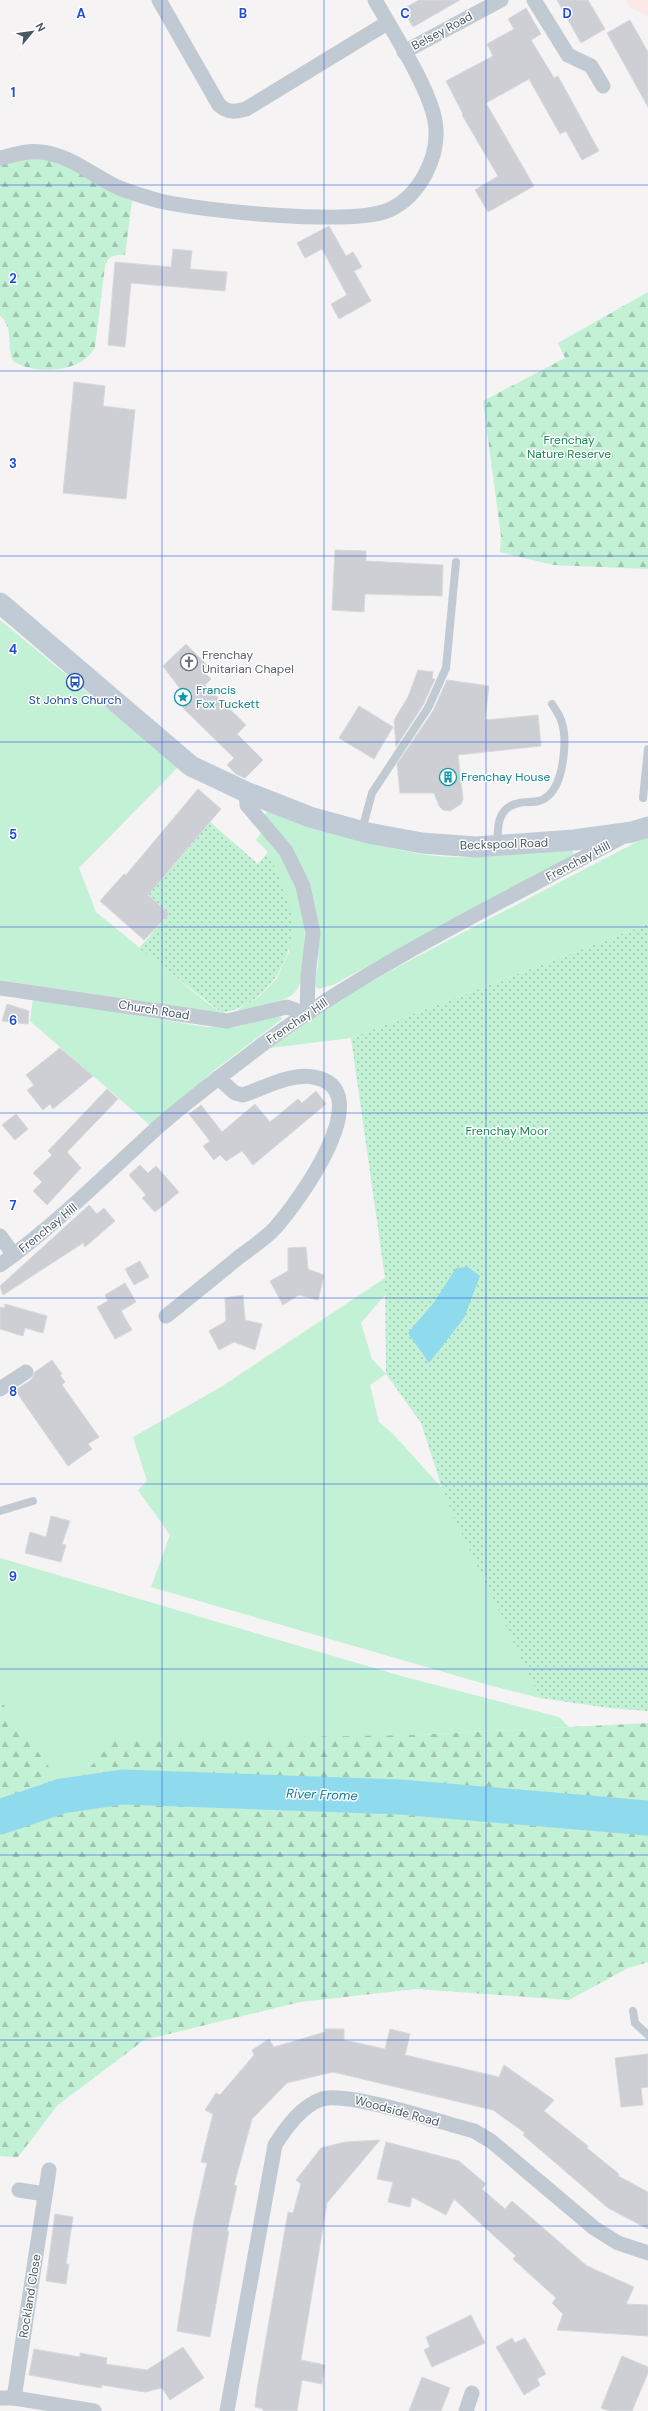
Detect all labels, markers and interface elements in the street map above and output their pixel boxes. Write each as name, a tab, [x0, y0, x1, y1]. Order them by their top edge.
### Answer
text: A	[76, 5, 86, 22]
text: B	[239, 5, 247, 22]
text: C	[400, 5, 410, 22]
text: D	[562, 5, 572, 22]
street label: Belsey Road	[409, 8, 475, 54]
north arrow	[12, 12, 52, 52]
text: N	[33, 20, 49, 34]
text: 1	[11, 84, 15, 101]
text: 2	[9, 270, 17, 287]
park label: Frenchay Nature Reserve	[527, 432, 611, 462]
text: 3	[9, 455, 17, 472]
text: 4	[9, 641, 17, 658]
place label: Frenchay Unitarian Chapel	[202, 647, 294, 677]
church icon: Frenchay Unitarian Chapel	[179, 652, 199, 672]
bus stop icon: St John's Church	[65, 672, 85, 692]
place label: Francis Fox Tuckett	[196, 682, 260, 712]
place icon: Francis Fox Tuckett	[173, 687, 193, 707]
place label: St John's Church	[29, 692, 121, 708]
building icon: Frenchay House	[438, 767, 458, 787]
place label: Frenchay House	[461, 769, 551, 785]
text: 5	[9, 826, 17, 843]
street label: Beckspool Road	[460, 834, 548, 854]
street label: Frenchay Hill	[543, 837, 613, 885]
street label: Frenchay Hill	[263, 995, 331, 1047]
street label: Church Road	[117, 997, 191, 1023]
text: 6	[9, 1012, 17, 1029]
park label: Frenchay Moor	[465, 1123, 549, 1139]
text: 7	[10, 1197, 17, 1214]
street label: Frenchay Hill	[15, 1200, 81, 1256]
text: 8	[9, 1383, 17, 1400]
text: 9	[9, 1568, 17, 1585]
water label: River Frome	[286, 1785, 358, 1804]
street label: Woodside Road	[353, 2092, 441, 2130]
street label: Rockland Close	[15, 2253, 45, 2339]

